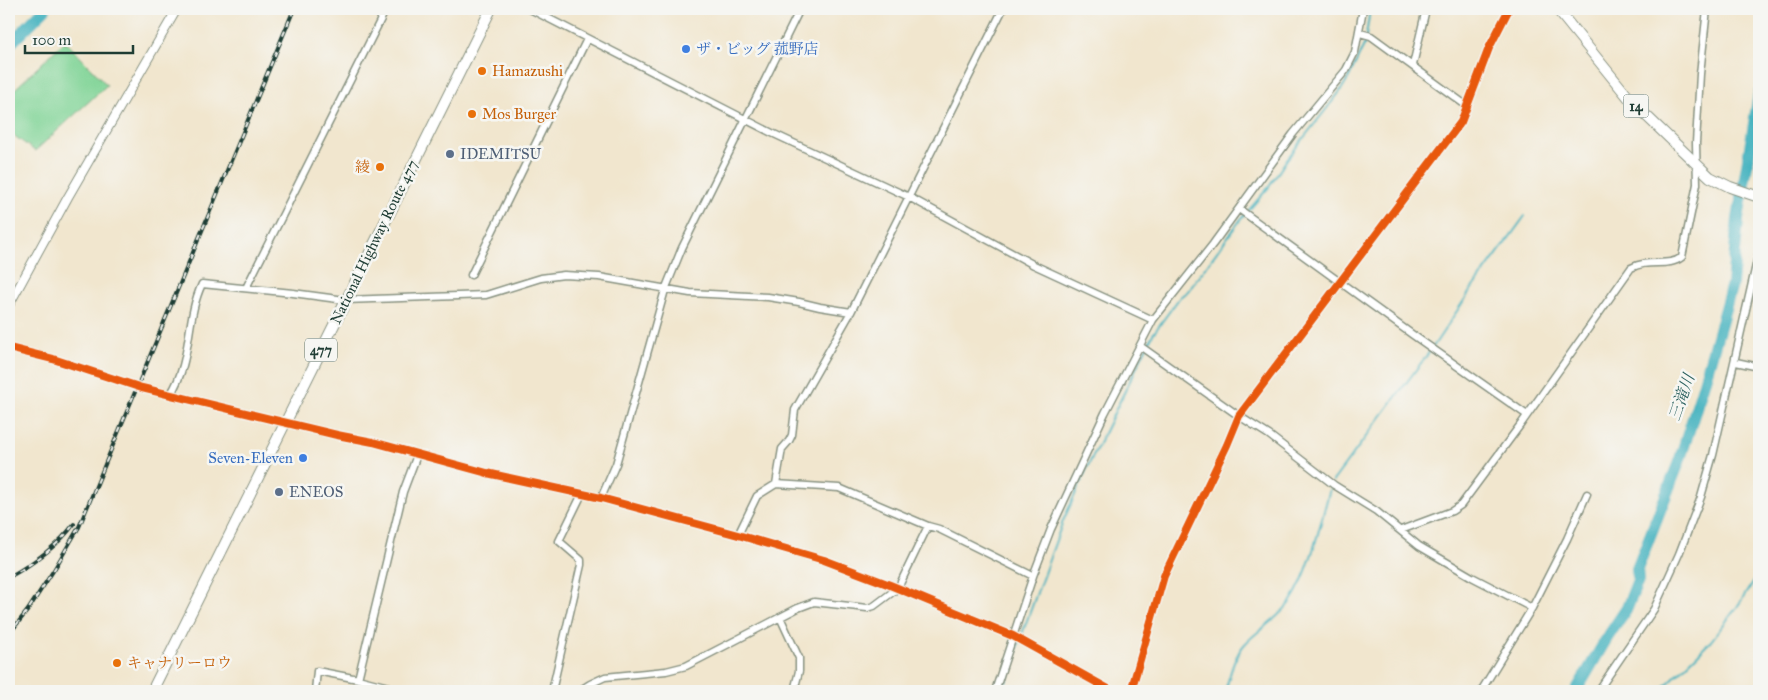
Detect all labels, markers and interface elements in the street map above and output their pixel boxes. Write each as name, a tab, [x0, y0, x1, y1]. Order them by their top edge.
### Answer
scale bar	[25, 22, 132, 54]
text: 100 m	[32, 31, 72, 49]
place label: ザ・ビッグ 菰野店	[696, 40, 819, 58]
marker: ザ・ビッグ 菰野店	[680, 43, 692, 55]
place label: Hamazushi	[492, 62, 563, 80]
marker: Hamazushi	[476, 65, 488, 77]
road number: 14	[1624, 94, 1648, 118]
place label: Mos Burger	[482, 105, 556, 123]
marker: Mos Burger	[466, 108, 478, 120]
place label: IDEMITSU	[460, 145, 542, 163]
marker: IDEMITSU	[444, 148, 456, 160]
street label: National Highway Route 477	[326, 157, 422, 327]
place label: 綾	[355, 158, 370, 176]
marker: 綾	[374, 161, 386, 173]
road number: 477	[305, 338, 337, 362]
water label: 三滝川	[1665, 369, 1699, 423]
place label: Seven-Eleven	[208, 449, 293, 467]
marker: Seven-Eleven	[297, 452, 309, 464]
place label: ENEOS	[289, 483, 343, 501]
marker: ENEOS	[273, 486, 285, 498]
place label: キャナリーロウ	[127, 654, 232, 672]
marker: キャナリーロウ	[111, 657, 123, 669]

